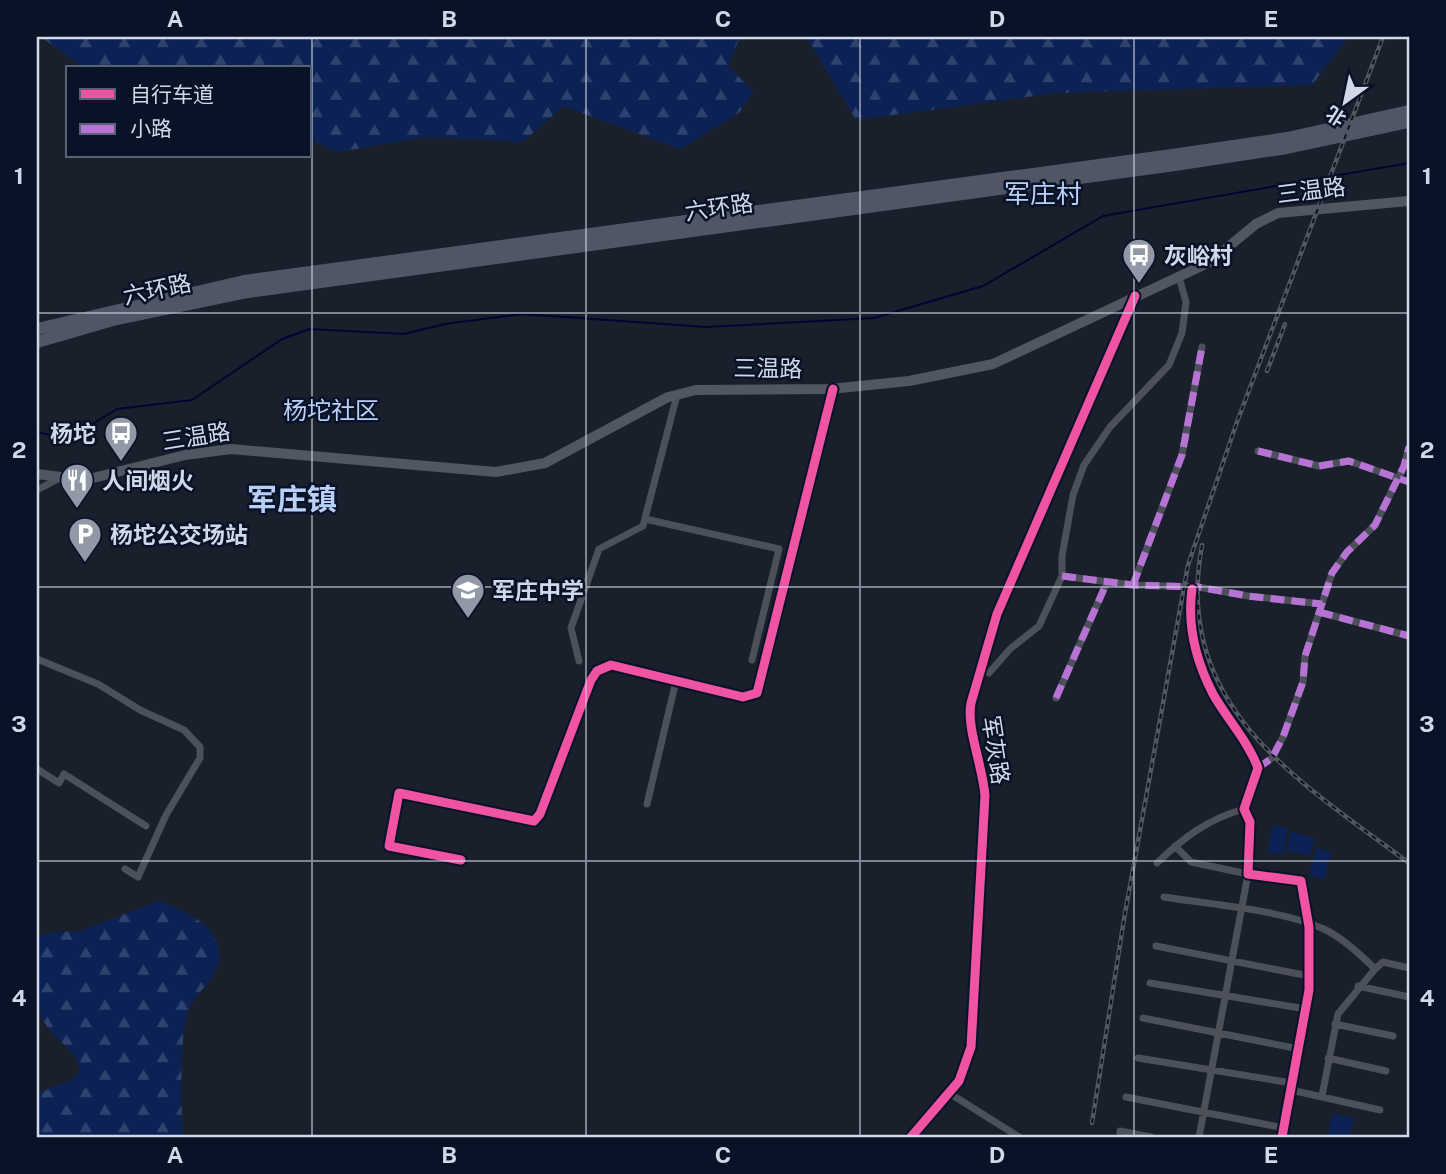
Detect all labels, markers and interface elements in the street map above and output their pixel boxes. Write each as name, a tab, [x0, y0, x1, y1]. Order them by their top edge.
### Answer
text: A	[167, 5, 184, 32]
text: B	[441, 5, 457, 32]
text: C	[715, 5, 731, 32]
text: D	[989, 5, 1005, 32]
text: E	[1264, 5, 1278, 32]
legend	[66, 66, 312, 158]
north arrow	[1310, 66, 1380, 136]
text: 自行车道	[130, 82, 214, 107]
text: 北	[1322, 102, 1350, 131]
text: 小路	[130, 116, 172, 141]
text: 1	[14, 162, 24, 189]
text: 1	[1422, 162, 1432, 189]
street label: 三温路	[1275, 172, 1347, 208]
district label: 军庄村	[1004, 178, 1082, 209]
street label: 六环路	[683, 189, 755, 225]
bus stop icon: 灰峪村	[1120, 236, 1158, 285]
place label: 灰峪村	[1164, 242, 1233, 269]
street label: 六环路	[120, 269, 194, 309]
street label: 三温路	[733, 354, 803, 382]
district label: 杨坨社区	[283, 396, 379, 424]
bus stop icon: 杨坨	[102, 414, 140, 463]
street label: 三温路	[160, 417, 232, 455]
place label: 杨坨	[50, 420, 96, 447]
text: 2	[12, 436, 26, 463]
text: 2	[1420, 436, 1434, 463]
restaurant icon: 人间烟火	[58, 461, 96, 510]
place label: 人间烟火	[102, 467, 194, 494]
district label: 军庄镇	[247, 481, 337, 517]
parking icon: 杨坨公交场站	[66, 515, 104, 564]
place label: 杨坨公交场站	[110, 521, 248, 548]
school or university icon: 军庄中学	[449, 571, 487, 620]
place label: 军庄中学	[492, 577, 584, 604]
text: 3	[11, 710, 27, 737]
text: 3	[1419, 710, 1435, 737]
street label: 军灰路	[977, 714, 1015, 786]
text: 4	[11, 984, 27, 1011]
text: 4	[1419, 984, 1435, 1011]
text: A	[167, 1141, 184, 1168]
text: B	[441, 1141, 457, 1168]
text: C	[715, 1141, 731, 1168]
text: D	[989, 1141, 1005, 1168]
text: E	[1264, 1141, 1278, 1168]

